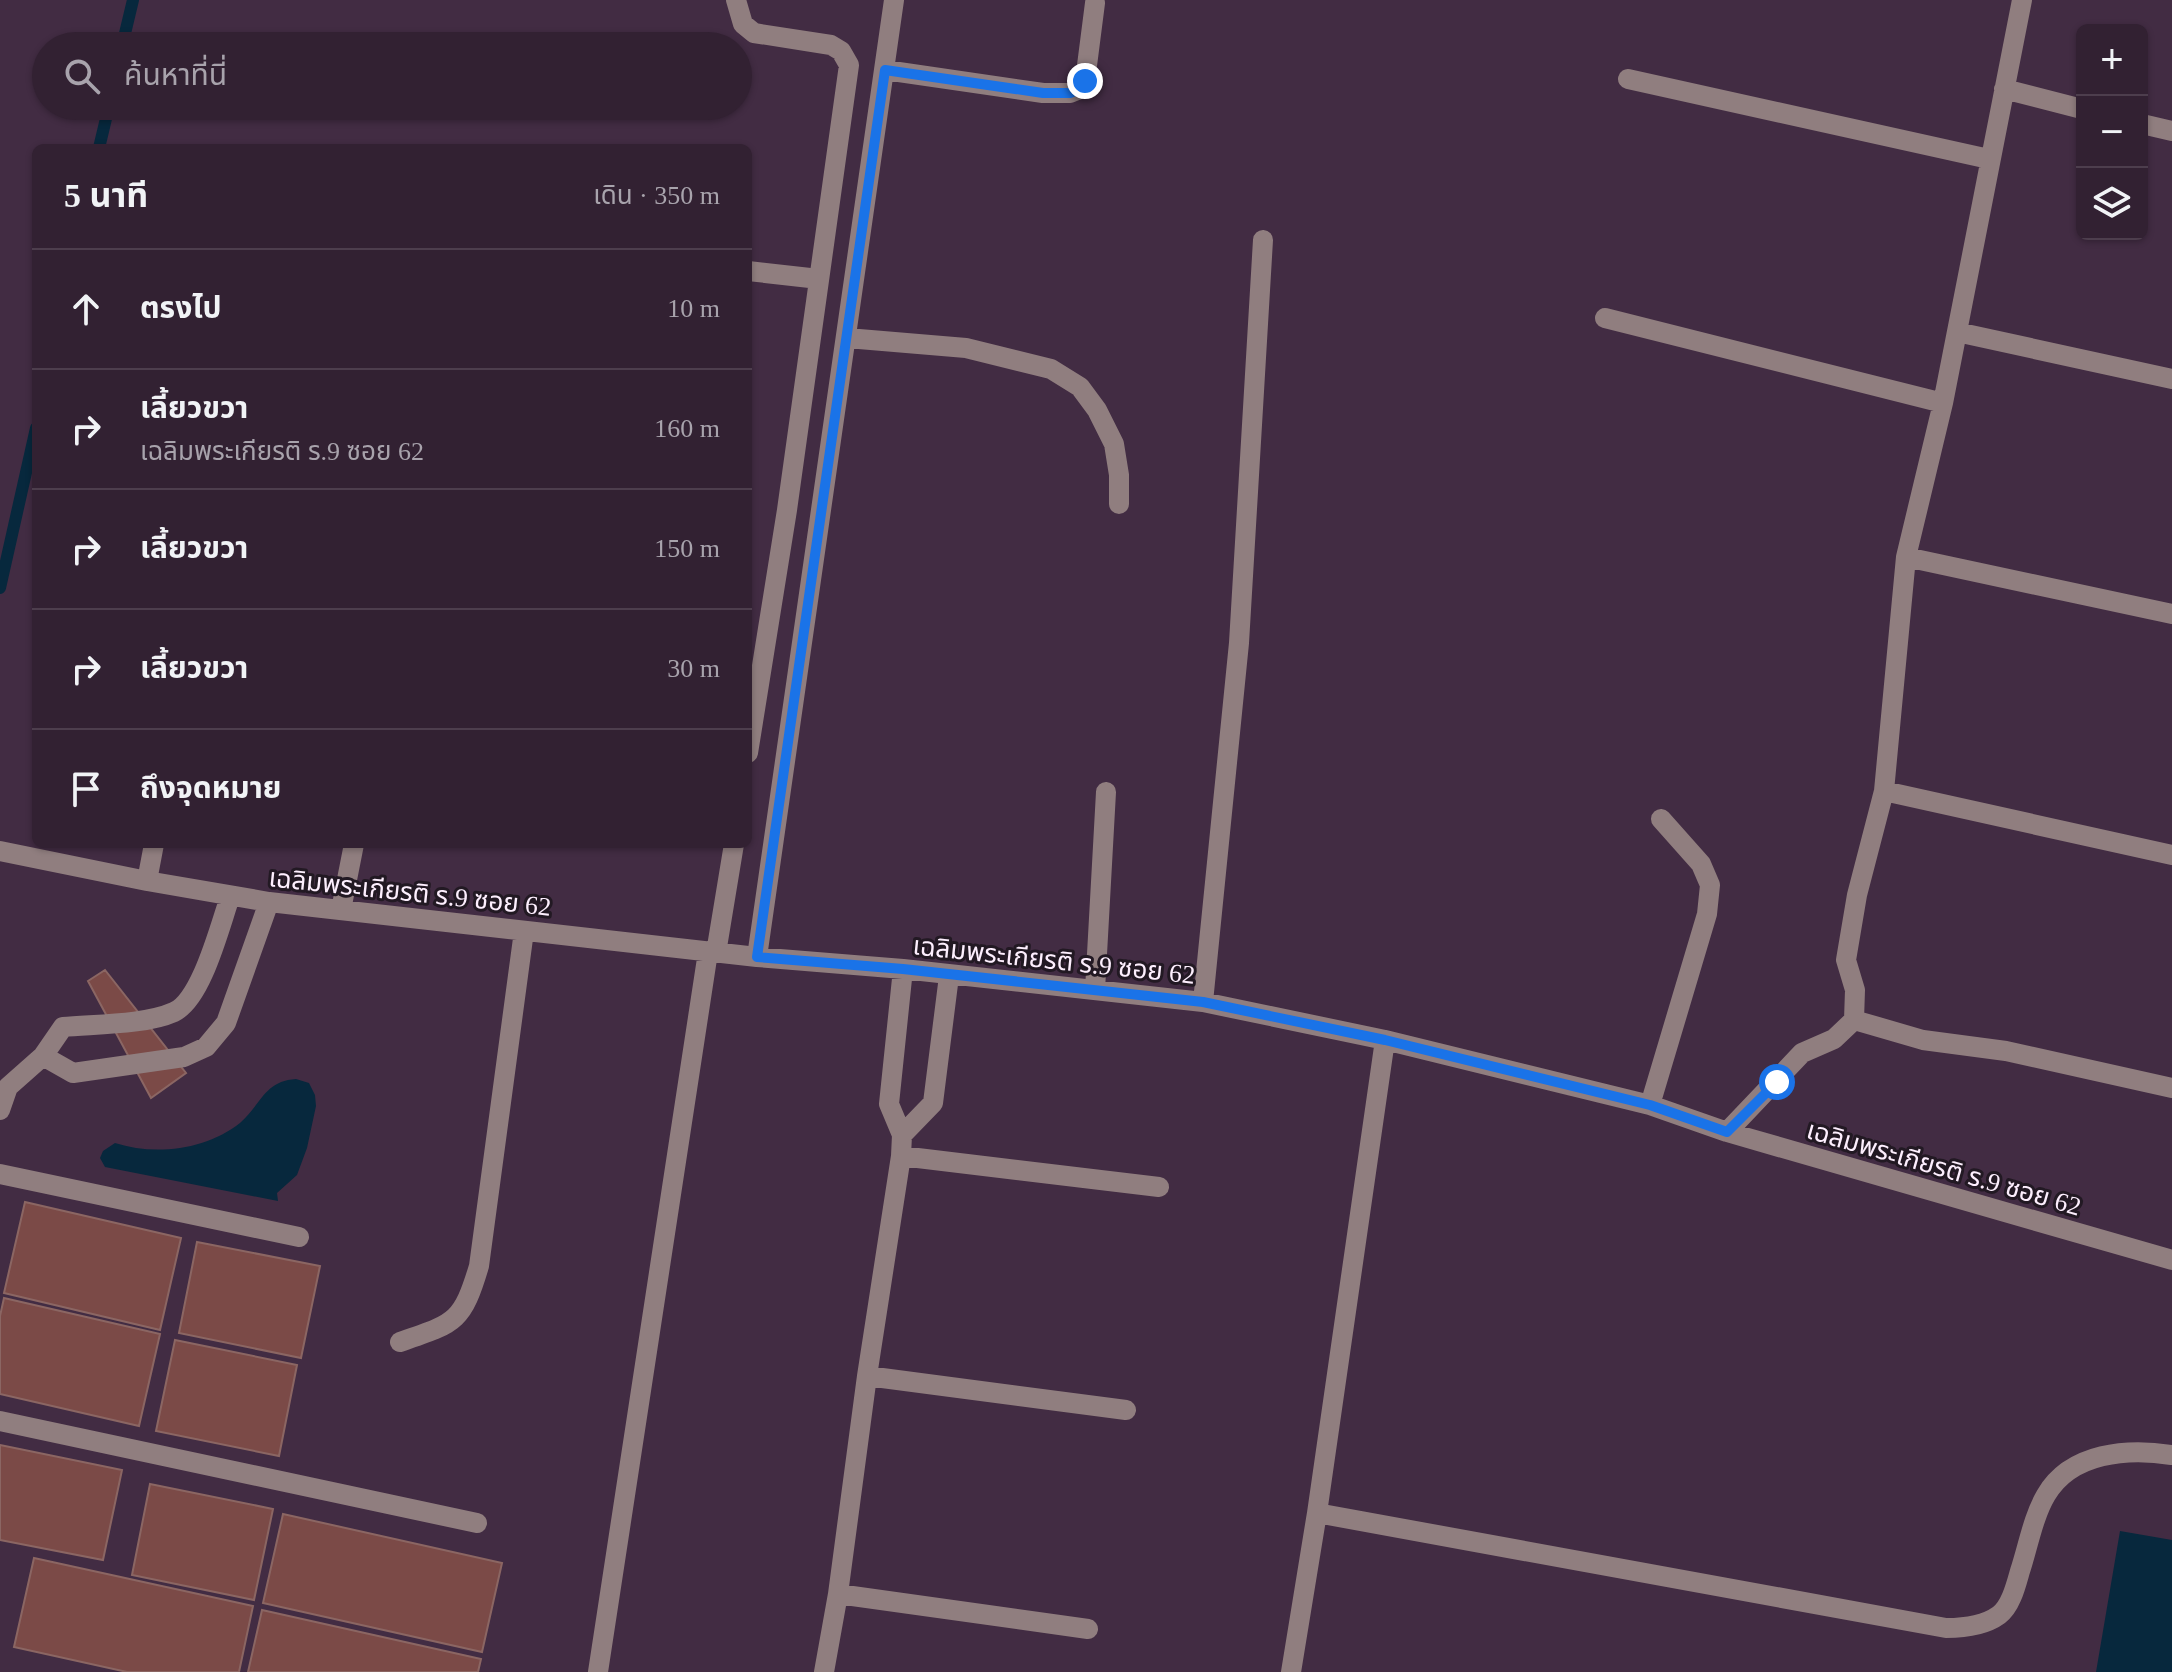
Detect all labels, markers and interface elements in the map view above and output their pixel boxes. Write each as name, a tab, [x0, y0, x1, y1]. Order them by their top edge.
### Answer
map controls	[2076, 24, 2148, 240]
button: +	[2076, 24, 2148, 96]
search box	[32, 32, 752, 120]
icon: search	[60, 54, 104, 98]
text: ค้นหาที่นี่	[124, 58, 227, 91]
route end	[1067, 63, 1103, 99]
button: −	[2076, 96, 2148, 168]
button: layers	[2076, 168, 2148, 240]
text: 5 นาที	[64, 177, 148, 214]
text: เดิน · 350 m	[593, 181, 720, 210]
icon: ahead	[64, 287, 108, 331]
text: ตรงไป	[140, 291, 222, 324]
text: 10 m	[667, 294, 720, 323]
text: เลี้ยวขวา	[140, 391, 248, 424]
icon: right	[64, 407, 108, 451]
text: 160 m	[654, 414, 720, 443]
text: เฉลิมพระเกียรติ ร.9 ซอย 62	[140, 437, 424, 466]
icon: right	[64, 527, 108, 571]
text: เลี้ยวขวา	[140, 531, 248, 564]
text: 150 m	[654, 534, 720, 563]
icon: right	[64, 647, 108, 691]
text: เลี้ยวขวา	[140, 651, 248, 684]
text: 30 m	[667, 654, 720, 683]
icon: arrive	[64, 767, 108, 811]
text: ถึงจุดหมาย	[140, 771, 281, 804]
street label: เฉลิมพระเกียรติ ร.9 ซอย 62	[267, 863, 553, 922]
street label: เฉลิมพระเกียรติ ร.9 ซอย 62	[911, 931, 1197, 990]
route start	[1759, 1064, 1795, 1100]
street label: เฉลิมพระเกียรติ ร.9 ซอย 62	[1803, 1115, 2084, 1222]

